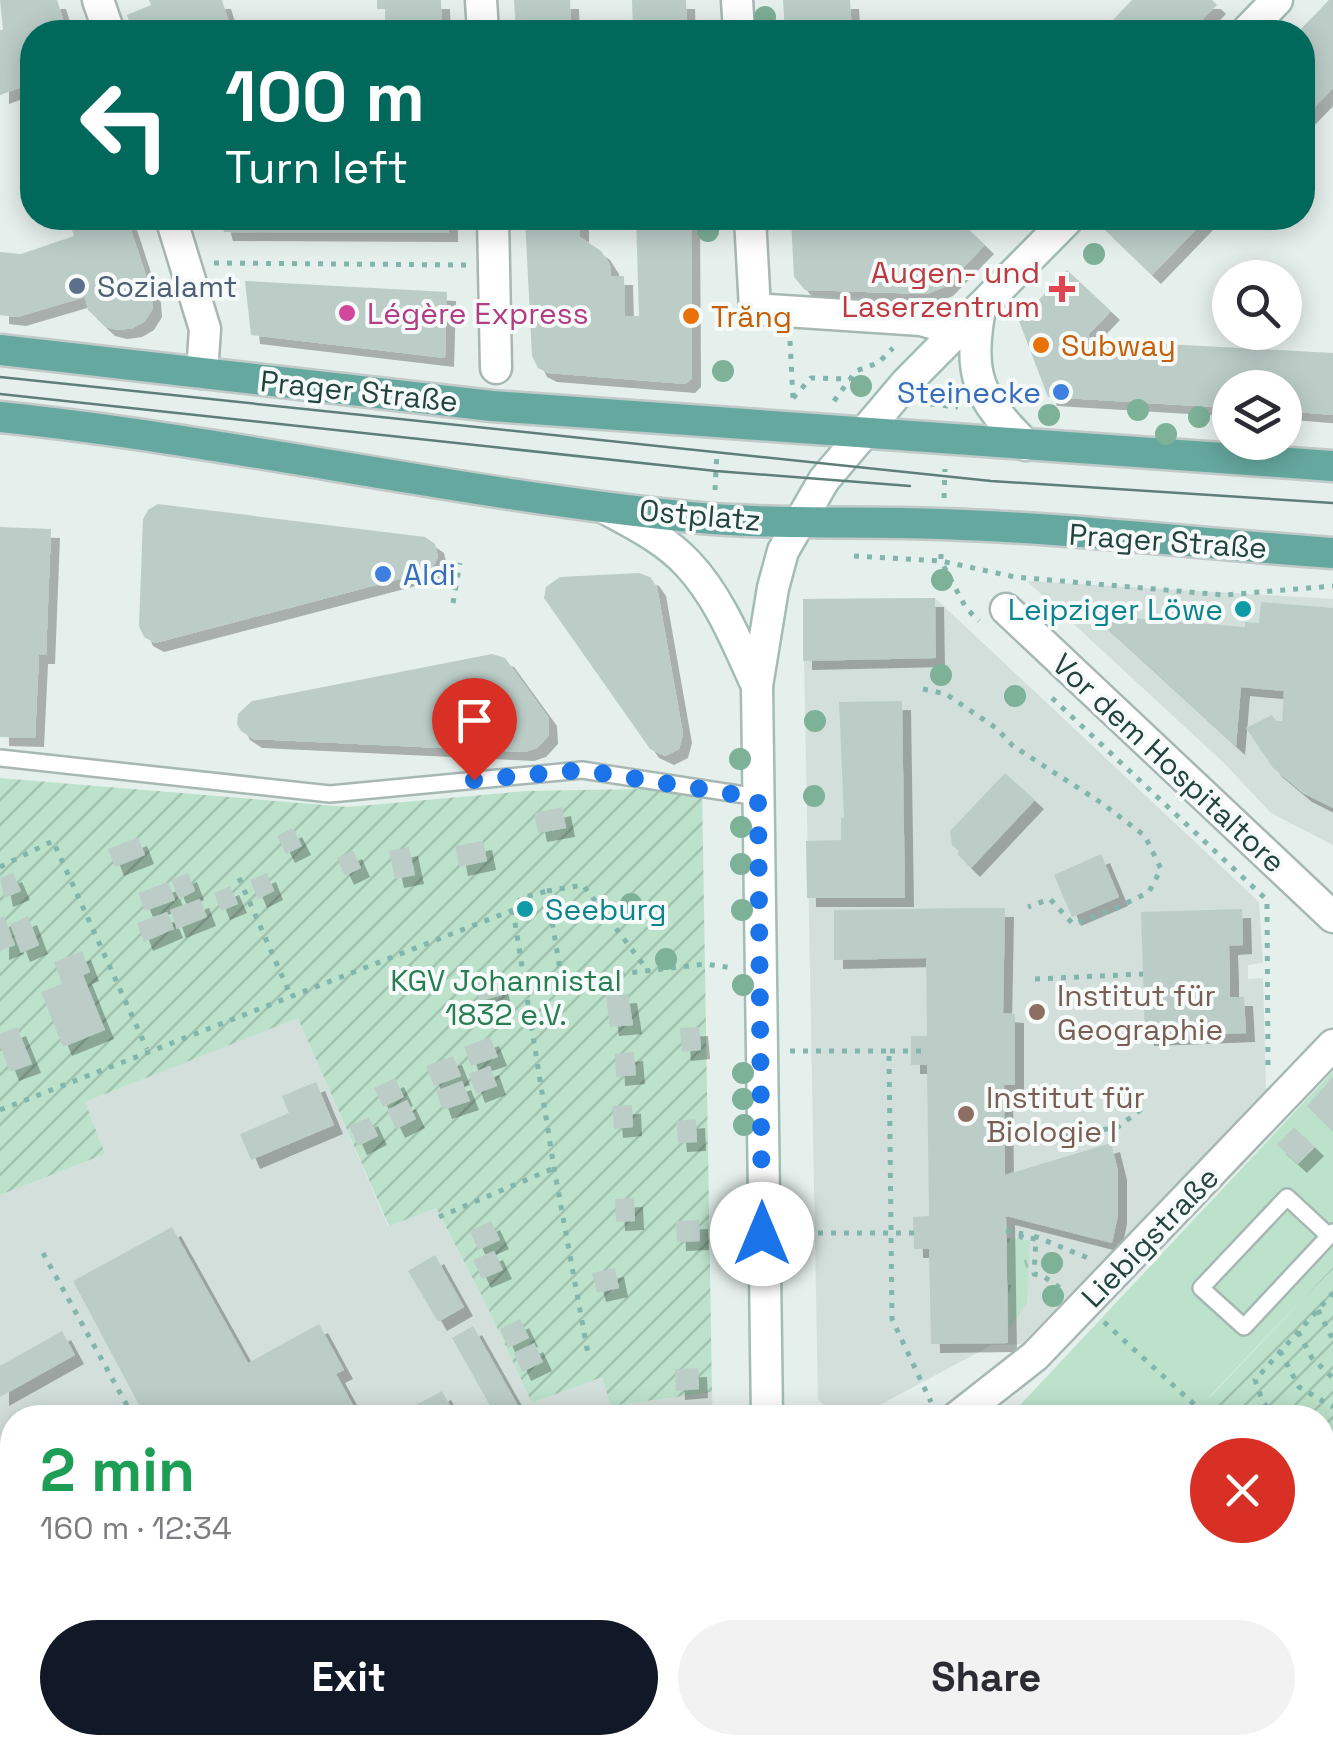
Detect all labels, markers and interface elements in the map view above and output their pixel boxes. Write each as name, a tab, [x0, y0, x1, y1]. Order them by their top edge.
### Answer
text: 100 m	[225, 52, 425, 141]
icon: left	[60, 60, 190, 190]
text: Turn left	[225, 139, 408, 196]
place label: Augen- und Laserzentrum	[842, 253, 1040, 326]
map controls	[1212, 260, 1302, 460]
button: search	[1212, 260, 1302, 350]
place label: Sozialamt	[97, 267, 237, 306]
marker: Sozialamt	[66, 275, 88, 297]
marker: Augen- und Laserzentrum	[1049, 276, 1075, 302]
place label: Légère Express	[367, 294, 588, 333]
place label: Trăng	[711, 297, 792, 336]
marker: Légère Express	[336, 302, 358, 324]
marker: Trăng	[680, 305, 702, 327]
place label: Subway	[1061, 326, 1176, 365]
marker: Subway	[1030, 334, 1052, 356]
street label: Prager Straße	[258, 361, 460, 421]
button: layers	[1212, 370, 1302, 460]
place label: Steinecke	[897, 373, 1041, 412]
marker: Steinecke	[1050, 381, 1072, 403]
street label: Ostplatz	[638, 490, 762, 540]
street label: Prager Straße	[1068, 515, 1268, 567]
place label: Aldi	[403, 555, 456, 594]
marker: Aldi	[372, 563, 394, 585]
place label: Leipziger Löwe	[1008, 590, 1223, 629]
marker: Leipziger Löwe	[1232, 598, 1254, 620]
street label: Vor dem Hospitaltore	[1044, 645, 1294, 881]
pin	[432, 678, 517, 781]
icon: arrive	[447, 693, 502, 748]
place label: Seeburg	[545, 890, 667, 929]
marker: Seeburg	[514, 898, 536, 920]
park label: KGV Johannistal 1832 e.V.	[390, 961, 622, 1034]
place label: Institut für Geographie	[1057, 976, 1223, 1049]
marker: Institut für Geographie	[1026, 1001, 1048, 1023]
place label: Institut für Biologie I	[986, 1078, 1145, 1151]
marker: Institut für Biologie I	[955, 1103, 977, 1125]
street label: Liebigstraße	[1073, 1158, 1227, 1316]
position arrow	[710, 1182, 814, 1286]
text: 2 min	[40, 1432, 195, 1509]
button: close	[1190, 1438, 1295, 1543]
text: 160 m · 12:34	[40, 1508, 232, 1548]
button: Exit	[40, 1620, 658, 1735]
button: Share	[678, 1620, 1295, 1735]

